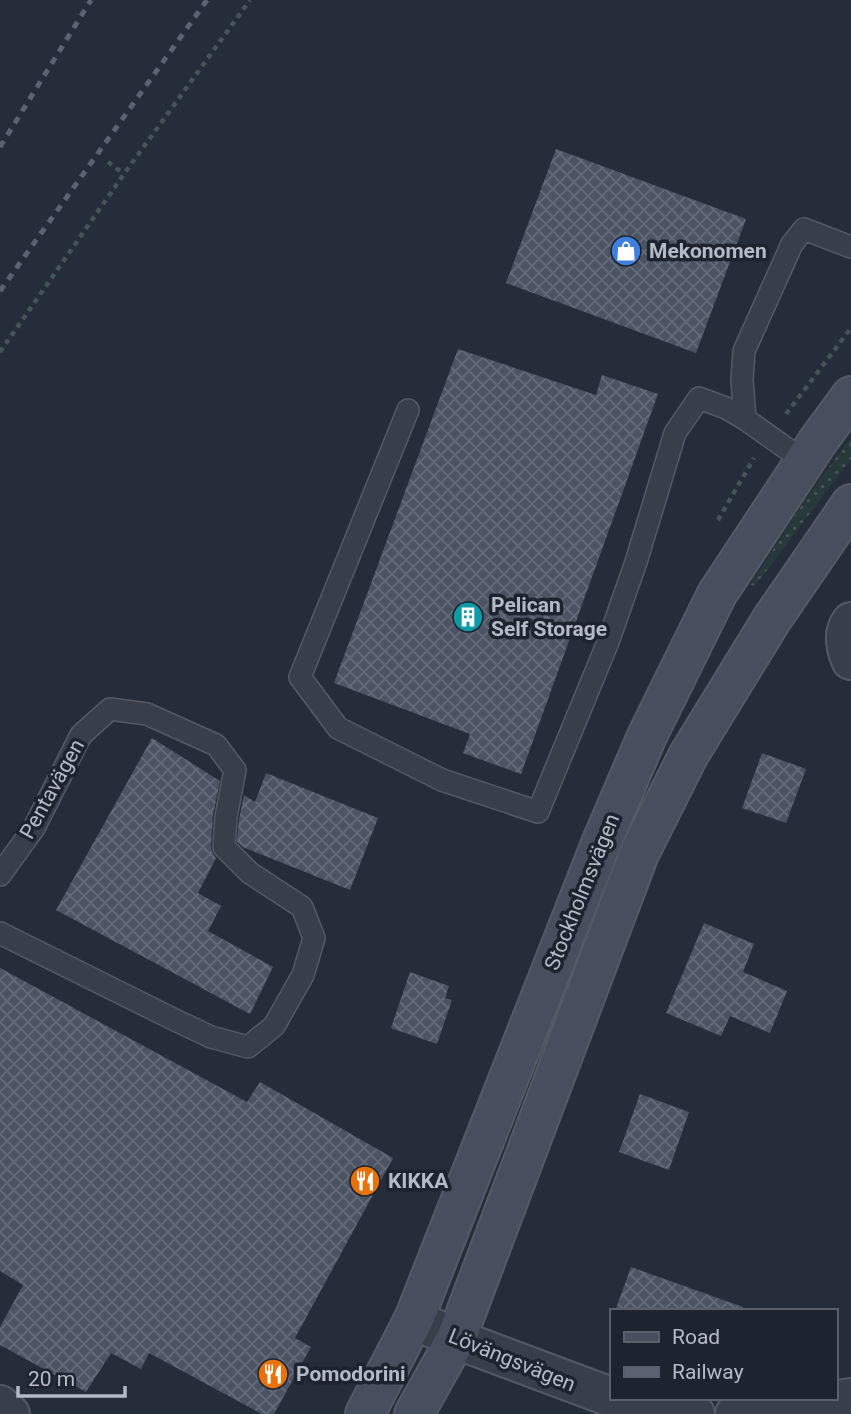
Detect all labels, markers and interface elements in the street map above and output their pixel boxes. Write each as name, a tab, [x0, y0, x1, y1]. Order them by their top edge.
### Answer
shop icon: Mekonomen	[609, 234, 643, 268]
place label: Mekonomen	[649, 239, 767, 263]
place label: Pelican Self Storage	[491, 593, 607, 641]
building icon: Pelican Self Storage	[451, 600, 485, 634]
street label: Pentavägen	[15, 735, 89, 843]
street label: Stockholmsvägen	[540, 810, 624, 974]
restaurant icon: KIKKA	[348, 1164, 382, 1198]
place label: KIKKA	[388, 1169, 449, 1193]
legend	[610, 1309, 837, 1400]
street label: Lövängsvägen	[445, 1324, 579, 1396]
text: Road	[672, 1325, 720, 1349]
scale bar	[18, 1354, 124, 1398]
restaurant icon: Pomodorini	[256, 1357, 290, 1391]
text: Railway	[672, 1360, 744, 1384]
place label: Pomodorini	[296, 1362, 406, 1386]
text: 20 m	[28, 1367, 75, 1391]

